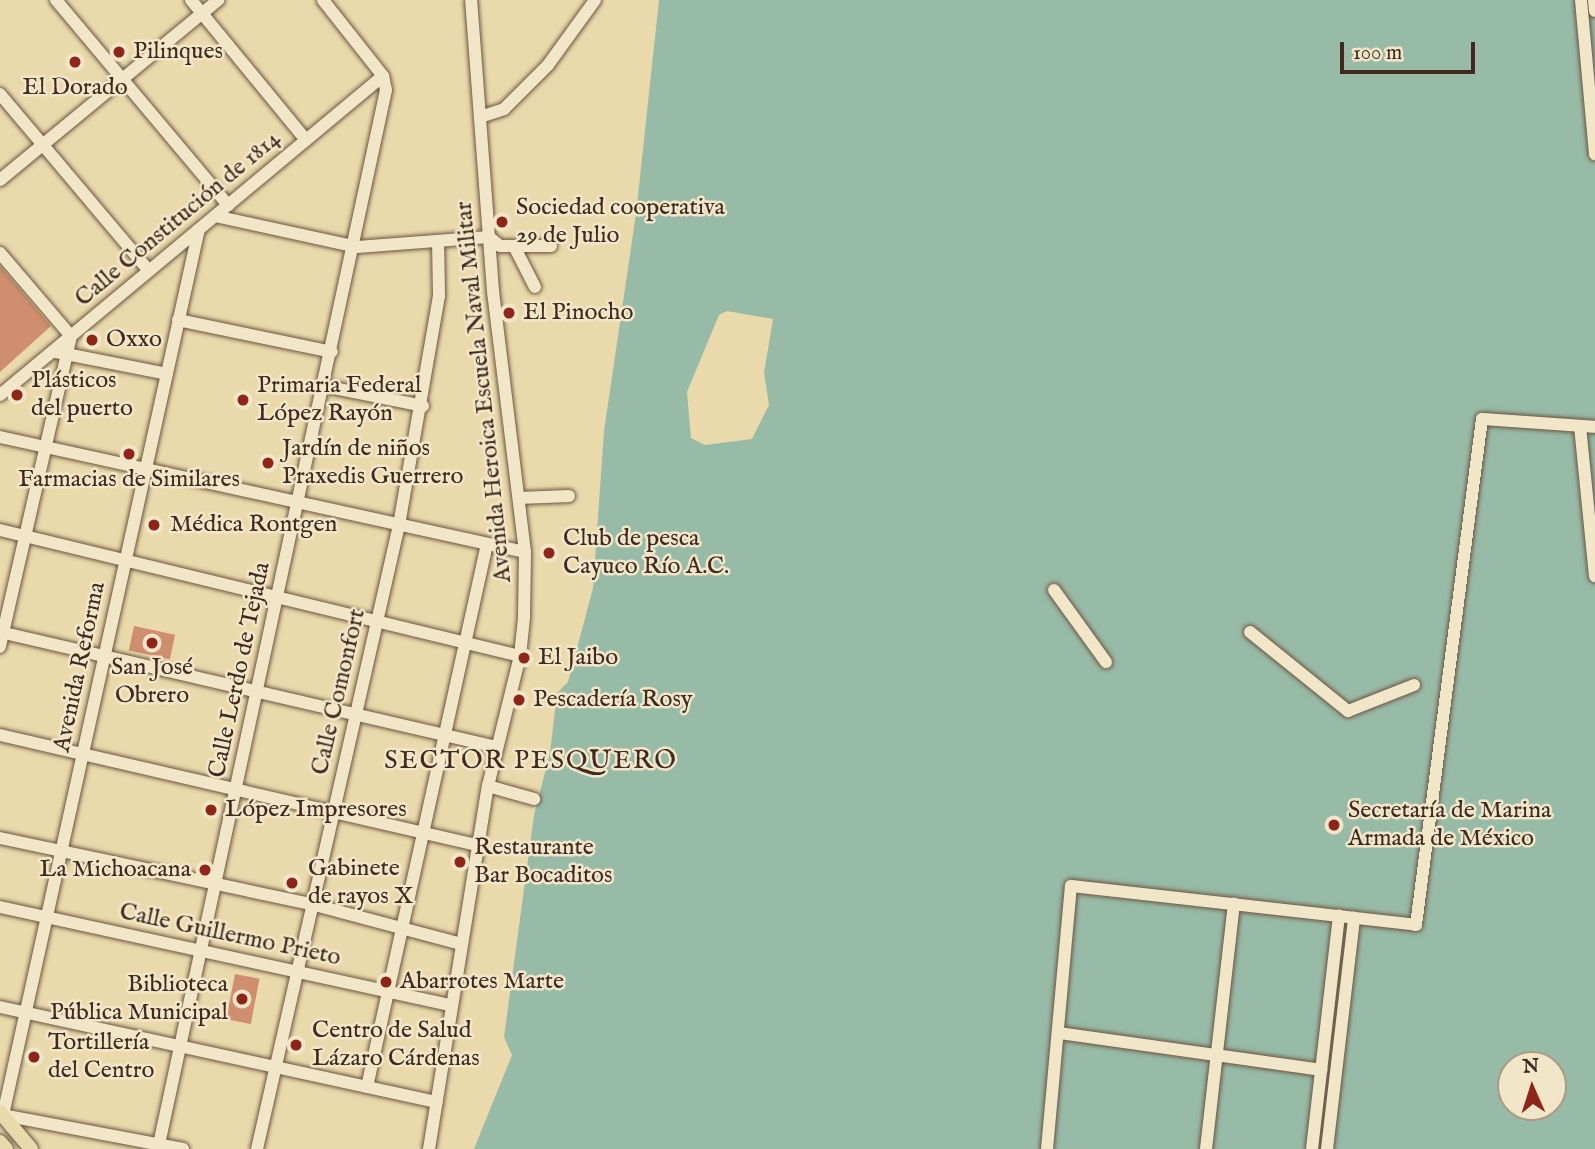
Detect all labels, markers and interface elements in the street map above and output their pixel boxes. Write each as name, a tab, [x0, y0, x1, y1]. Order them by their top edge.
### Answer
scale bar	[1343, 28, 1478, 72]
place label: Pilinques	[133, 38, 223, 66]
text: 100 m	[1353, 40, 1402, 67]
marker: Pilinques	[111, 44, 127, 60]
marker: El Dorado	[67, 54, 83, 70]
place label: El Dorado	[22, 74, 128, 102]
street label: Calle Constitución de 1814	[70, 125, 286, 313]
place label: Sociedad cooperativa 29 de Julio	[516, 194, 725, 250]
street label: Avenida Heroica Escuela Naval Militar	[450, 200, 518, 584]
marker: Sociedad cooperativa 29 de Julio	[494, 214, 510, 230]
place label: El Pinocho	[523, 299, 633, 327]
marker: El Pinocho	[501, 305, 517, 321]
place label: Oxxo	[106, 326, 162, 354]
marker: Oxxo	[84, 332, 100, 348]
place label: Plásticos del puerto	[31, 367, 133, 423]
place label: Primaria Federal López Rayón	[257, 372, 422, 428]
marker: Plásticos del puerto	[9, 387, 25, 403]
marker: Primaria Federal López Rayón	[235, 392, 251, 408]
place label: Jardín de niños Praxedis Guerrero	[282, 435, 463, 491]
marker: Farmacias de Similares	[121, 446, 137, 462]
marker: Jardín de niños Praxedis Guerrero	[260, 455, 276, 471]
place label: Farmacias de Similares	[18, 466, 240, 494]
place label: Médica Rontgen	[170, 511, 337, 539]
marker: Médica Rontgen	[144, 515, 164, 535]
place label: Club de pesca Cayuco Río A.C.	[563, 525, 729, 581]
marker: Club de pesca Cayuco Río A.C.	[541, 545, 557, 561]
street label: Calle Lerdo de Tejada	[203, 560, 277, 780]
street label: Avenida Reforma	[48, 579, 112, 755]
street label: Calle Comonfort	[306, 606, 372, 778]
marker: San José Obrero	[144, 635, 160, 651]
place label: El Jaibo	[538, 644, 618, 672]
marker: El Jaibo	[516, 650, 532, 666]
place label: San José Obrero	[111, 654, 193, 710]
place label: Pescadería Rosy	[533, 686, 693, 714]
marker: Pescadería Rosy	[511, 692, 527, 708]
district label: SECTOR PESQUERO	[386, 745, 676, 777]
place label: López Impresores	[225, 796, 407, 824]
place label: Secretaría de Marina Armada de México	[1348, 797, 1551, 853]
marker: López Impresores	[203, 802, 219, 818]
marker: Secretaría de Marina Armada de México	[1326, 817, 1342, 833]
place label: Restaurante Bar Bocaditos	[474, 834, 612, 890]
marker: Restaurante Bar Bocaditos	[452, 854, 468, 870]
place label: Gabinete de rayos X	[308, 855, 413, 911]
place label: La Michoacana	[39, 856, 191, 884]
marker: La Michoacana	[197, 862, 213, 878]
marker: Gabinete de rayos X	[282, 873, 302, 893]
street label: Calle Guillermo Prieto	[117, 897, 343, 973]
place label: Abarrotes Marte	[400, 968, 564, 996]
place label: Biblioteca Pública Municipal	[50, 971, 228, 1027]
marker: Abarrotes Marte	[378, 974, 394, 990]
marker: Biblioteca Pública Municipal	[234, 991, 250, 1007]
place label: Centro de Salud Lázaro Cárdenas	[312, 1017, 480, 1073]
place label: Tortillería del Centro	[48, 1029, 154, 1085]
marker: Centro de Salud Lázaro Cárdenas	[286, 1035, 306, 1055]
marker: Tortillería del Centro	[26, 1049, 42, 1065]
north arrow	[1497, 1051, 1567, 1121]
text: N	[1522, 1055, 1540, 1079]

